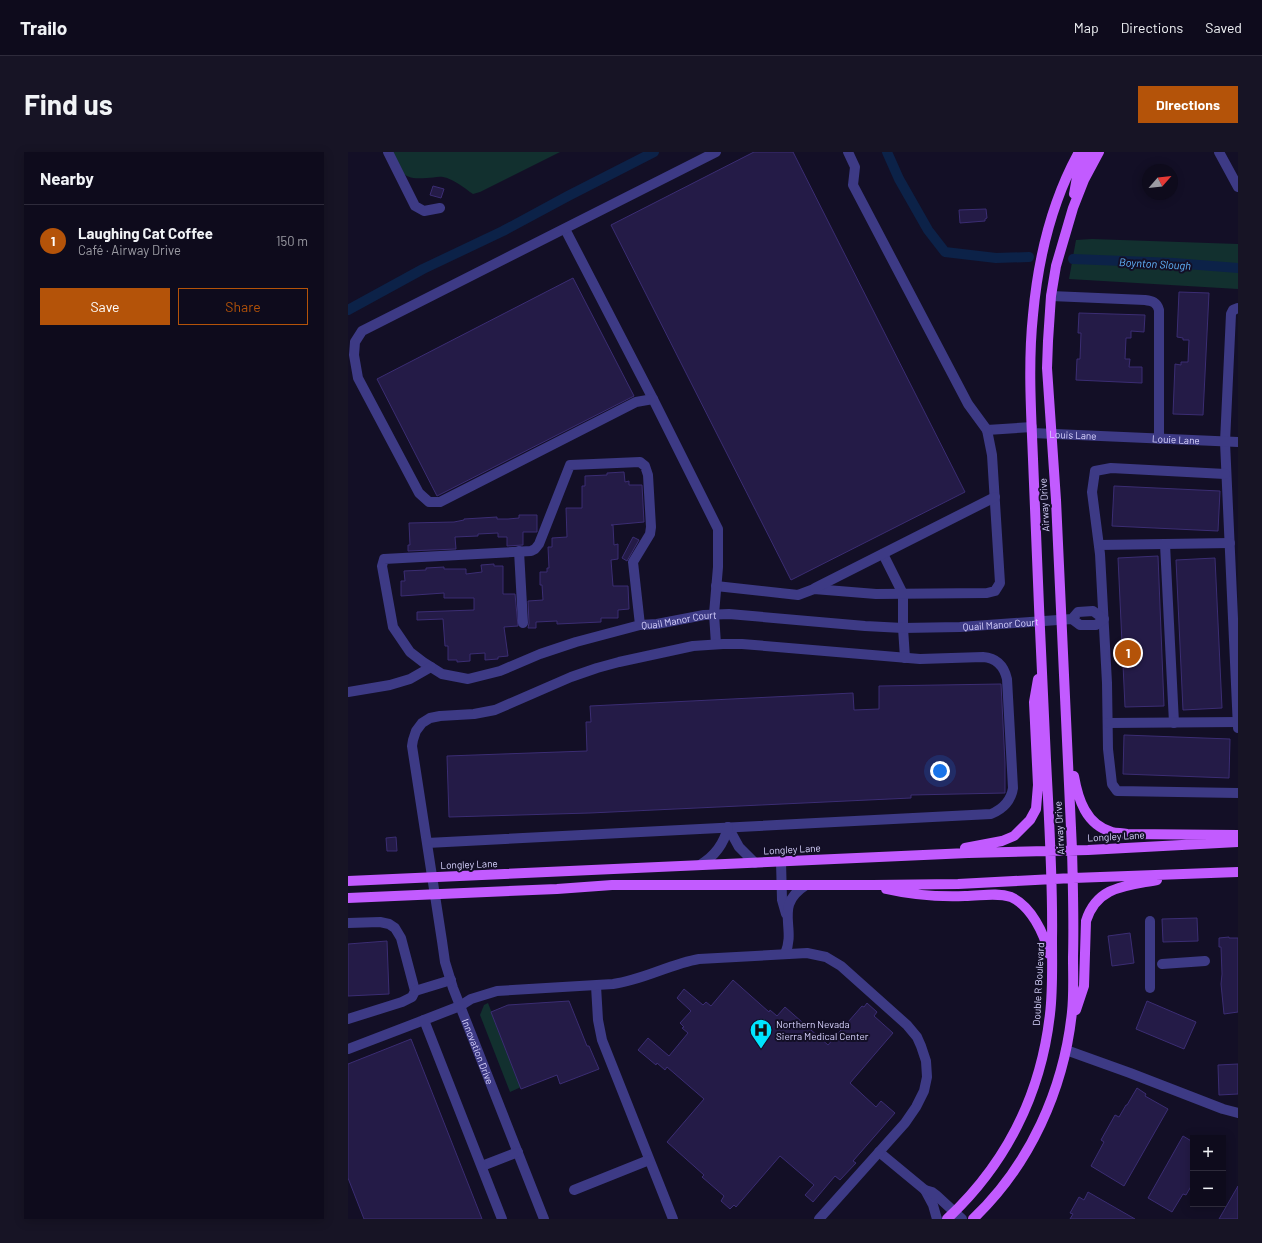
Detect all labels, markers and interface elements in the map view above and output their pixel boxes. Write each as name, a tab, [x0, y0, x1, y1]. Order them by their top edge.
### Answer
text: Trailo	[20, 16, 67, 39]
text: Map	[1074, 19, 1099, 36]
text: Directions	[1121, 19, 1183, 36]
text: Saved	[1205, 19, 1242, 36]
button: Directions	[1138, 86, 1238, 123]
text: Find us	[24, 87, 113, 121]
north arrow	[1142, 164, 1178, 200]
text: Nearby	[40, 168, 94, 188]
text: Laughing Cat Coffee	[78, 224, 213, 242]
text: 1	[51, 233, 55, 249]
text: 150 m	[276, 233, 308, 249]
text: Café · Airway Drive	[78, 242, 181, 258]
water label: Boynton Slough	[1119, 255, 1192, 272]
button: Save	[40, 288, 170, 325]
button: Share	[178, 288, 308, 325]
street label: Louis Lane	[1049, 428, 1097, 442]
street label: Louie Lane	[1152, 432, 1200, 446]
street label: Airway Drive	[1037, 478, 1051, 532]
street label: Quail Manor Court	[641, 608, 717, 631]
street label: Quail Manor Court	[962, 615, 1039, 633]
pin: 1	[1115, 638, 1141, 668]
your location	[930, 761, 950, 781]
street label: Airway Drive	[1052, 801, 1066, 855]
street label: Longley Lane	[1087, 829, 1145, 843]
street label: Longley Lane	[763, 842, 821, 856]
street label: Longley Lane	[440, 857, 498, 871]
street label: Double R Boulevard	[1030, 942, 1046, 1026]
street label: Innovation Drive	[460, 1017, 496, 1086]
hospital icon: Northern Nevada Sierra Medical Center	[748, 1017, 774, 1050]
place label: Northern Nevada Sierra Medical Center	[776, 1018, 869, 1042]
map controls	[1190, 1135, 1226, 1207]
button: +	[1190, 1135, 1226, 1171]
button: −	[1190, 1171, 1226, 1207]

